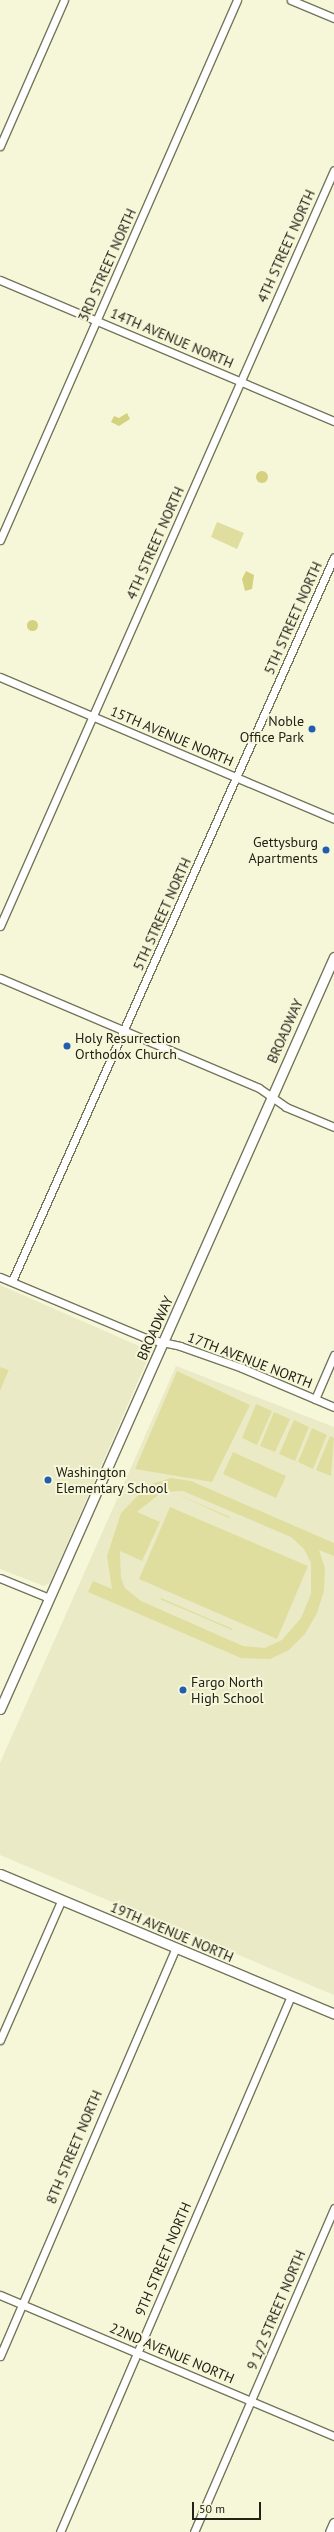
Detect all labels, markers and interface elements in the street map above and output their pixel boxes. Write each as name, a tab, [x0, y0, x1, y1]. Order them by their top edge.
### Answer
street label: 4TH STREET NORTH	[253, 187, 319, 305]
street label: 3RD STREET NORTH	[74, 206, 140, 324]
street label: 14TH AVENUE NORTH	[108, 304, 236, 372]
street label: 4TH STREET NORTH	[122, 484, 188, 602]
street label: 5TH STREET NORTH	[260, 559, 326, 677]
street label: 15TH AVENUE NORTH	[108, 702, 236, 770]
place label: Noble Office Park	[240, 713, 304, 746]
marker: Noble Office Park	[307, 724, 317, 734]
place label: Gettysburg Apartments	[249, 834, 318, 866]
marker: Gettysburg Apartments	[321, 845, 331, 855]
street label: 5TH STREET NORTH	[129, 855, 195, 973]
street label: BROADWAY	[263, 996, 307, 1066]
place label: Holy Resurrection Orthodox Church	[75, 1030, 181, 1062]
marker: Holy Resurrection Orthodox Church	[62, 1041, 72, 1051]
street label: BROADWAY	[133, 1293, 177, 1363]
street label: 17TH AVENUE NORTH	[185, 1328, 315, 1392]
place label: Washington Elementary School	[56, 1464, 168, 1496]
marker: Washington Elementary School	[43, 1475, 53, 1485]
place label: Fargo North High School	[191, 1674, 264, 1706]
marker: Fargo North High School	[178, 1685, 188, 1695]
street label: 19TH AVENUE NORTH	[108, 1898, 236, 1966]
street label: 8TH STREET NORTH	[42, 2087, 106, 2207]
street label: 9TH STREET NORTH	[131, 2199, 195, 2319]
street label: 9 1/2 STREET NORTH	[243, 2247, 309, 2373]
street label: 22ND AVENUE NORTH	[107, 2319, 237, 2387]
scale bar	[194, 2494, 263, 2520]
text: 50 m	[199, 2501, 225, 2516]

